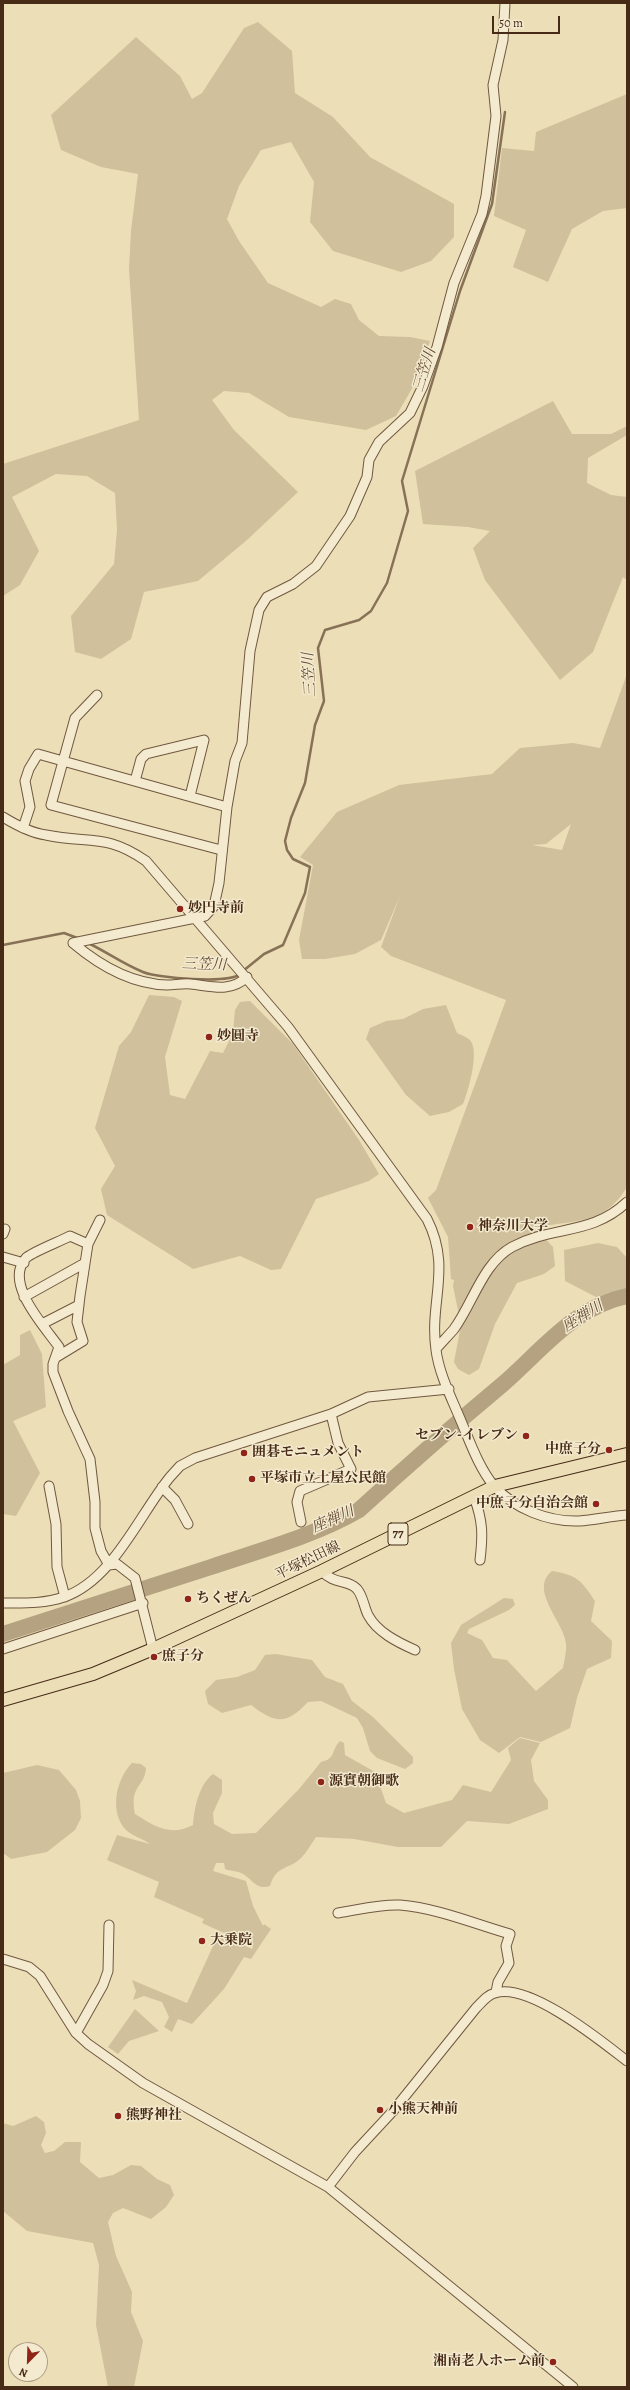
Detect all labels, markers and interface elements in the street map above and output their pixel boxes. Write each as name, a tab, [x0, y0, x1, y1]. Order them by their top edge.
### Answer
scale bar	[494, 8, 562, 34]
text: 50 m	[499, 15, 523, 31]
water label: 三笠川	[410, 346, 440, 394]
water label: 三笠川	[300, 652, 320, 698]
place label: 妙円寺前	[188, 901, 244, 917]
marker: 妙円寺前	[175, 904, 185, 914]
water label: 三笠川	[181, 955, 227, 975]
place label: 妙圓寺	[217, 1029, 259, 1045]
marker: 妙圓寺	[204, 1032, 214, 1042]
place label: 神奈川大学	[478, 1219, 548, 1235]
marker: 神奈川大学	[465, 1222, 475, 1232]
water label: 座禅川	[559, 1297, 607, 1337]
place label: セブン-イレブン	[415, 1428, 518, 1444]
marker: セブン-イレブン	[521, 1431, 531, 1441]
place label: 中庶子分	[545, 1442, 601, 1458]
place label: 囲碁モニュメント	[252, 1445, 364, 1461]
marker: 中庶子分	[604, 1445, 614, 1455]
marker: 囲碁モニュメント	[239, 1448, 249, 1458]
place label: 平塚市立土屋公民館	[260, 1471, 386, 1487]
marker: 平塚市立土屋公民館	[247, 1474, 257, 1484]
place label: 中庶子分自治会館	[476, 1496, 588, 1512]
marker: 中庶子分自治会館	[591, 1499, 601, 1509]
water label: 座禅川	[309, 1503, 357, 1537]
road number: 77	[388, 1523, 408, 1545]
street label: 平塚松田線	[273, 1538, 343, 1584]
place label: ちくぜん	[196, 1591, 252, 1607]
marker: ちくぜん	[183, 1594, 193, 1604]
place label: 庶子分	[162, 1649, 204, 1665]
marker: 庶子分	[149, 1652, 159, 1662]
place label: 源實朝御歌	[329, 1774, 399, 1790]
marker: 源實朝御歌	[316, 1777, 326, 1787]
place label: 大乗院	[210, 1933, 252, 1949]
marker: 大乗院	[197, 1936, 207, 1946]
place label: 小熊天神前	[388, 2102, 458, 2118]
marker: 小熊天神前	[375, 2105, 385, 2115]
place label: 熊野神社	[126, 2108, 182, 2124]
marker: 熊野神社	[113, 2111, 123, 2121]
north arrow	[8, 2342, 48, 2382]
place label: 湘南老人ホーム前	[433, 2354, 545, 2370]
marker: 湘南老人ホーム前	[548, 2357, 558, 2367]
text: N	[17, 2364, 30, 2381]

